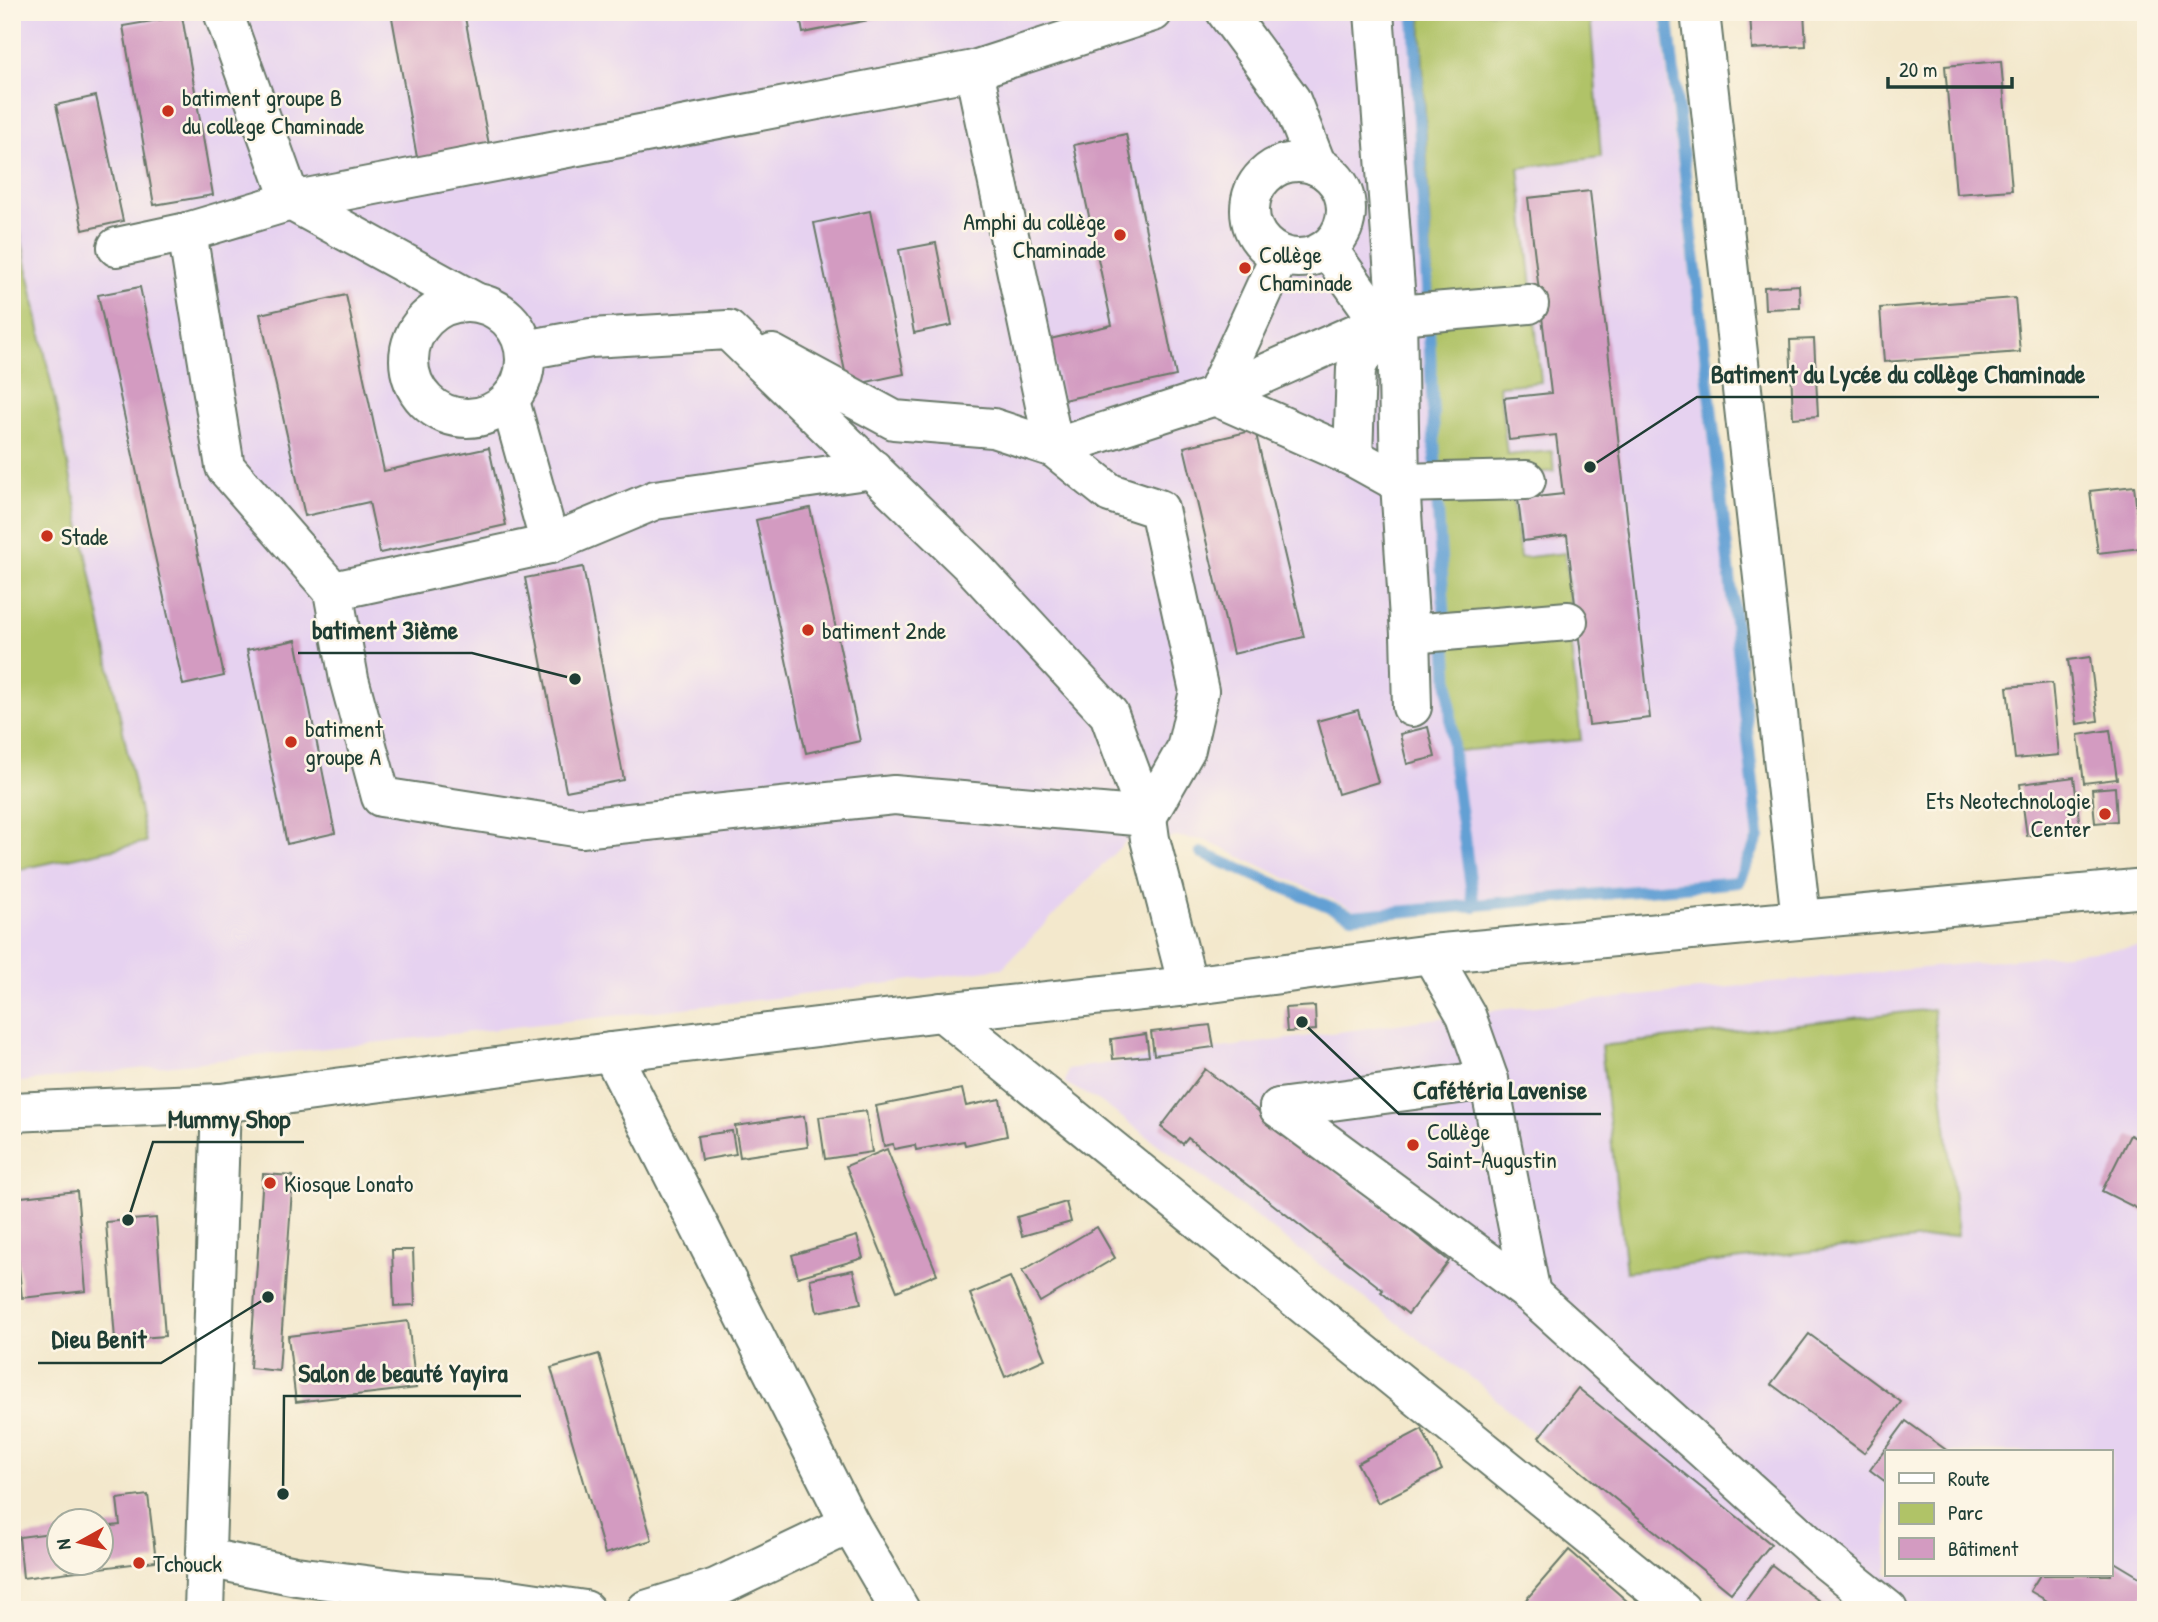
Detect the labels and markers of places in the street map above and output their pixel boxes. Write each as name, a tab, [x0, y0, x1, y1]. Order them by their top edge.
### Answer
place label: batiment groupe B du college Chaminade	[182, 81, 365, 141]
marker: batiment groupe B du college Chaminade	[160, 103, 176, 119]
place label: Amphi du collège Chaminade	[963, 205, 1106, 265]
marker: Amphi du collège Chaminade	[1112, 227, 1128, 243]
place label: Collège Chaminade	[1259, 238, 1353, 298]
marker: Collège Chaminade	[1237, 260, 1253, 276]
callout: Batiment du Lycée du collège Chaminade	[1697, 350, 2099, 397]
place label: Stade	[61, 520, 109, 552]
marker: Stade	[39, 528, 55, 544]
callout: batiment 3ième	[298, 606, 472, 653]
place label: batiment 2nde	[822, 614, 947, 646]
marker: batiment 2nde	[800, 622, 816, 638]
place label: batiment groupe A	[305, 712, 384, 772]
marker: batiment groupe A	[283, 734, 299, 750]
place label: Ets Neotechnologie Center	[1926, 784, 2091, 844]
marker: Ets Neotechnologie Center	[2097, 806, 2113, 822]
callout: Cafétéria Lavenise	[1399, 1067, 1601, 1114]
callout: Mummy Shop	[153, 1095, 304, 1142]
place label: Collège Saint-Augustin	[1427, 1115, 1557, 1175]
marker: Collège Saint-Augustin	[1405, 1137, 1421, 1153]
place label: Kiosque Lonato	[284, 1167, 414, 1199]
marker: Kiosque Lonato	[262, 1175, 278, 1191]
callout: Dieu Benit	[38, 1316, 161, 1363]
callout: Salon de beauté Yayira	[284, 1349, 521, 1396]
place label: Tchouck	[153, 1547, 222, 1579]
marker: Tchouck	[131, 1555, 147, 1571]

